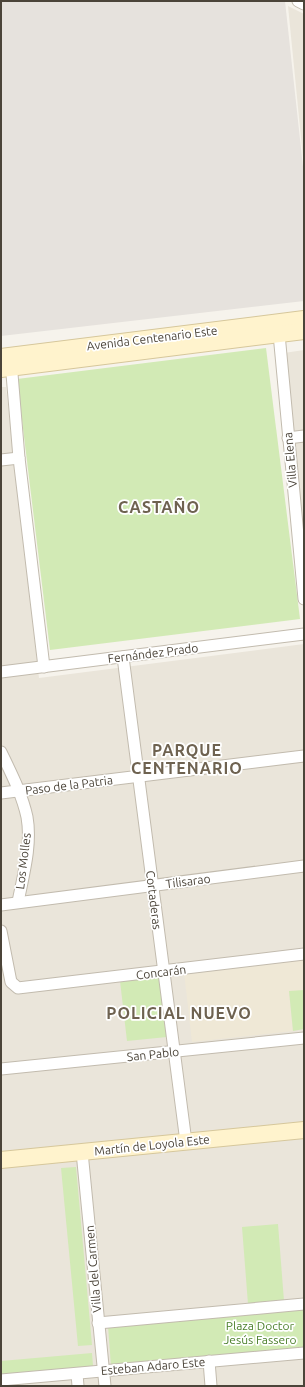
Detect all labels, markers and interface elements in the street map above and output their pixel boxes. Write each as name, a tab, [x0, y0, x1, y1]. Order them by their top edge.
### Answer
street label: Avenida Centenario Este	[86, 324, 218, 352]
street label: Villa Elena	[281, 432, 299, 488]
district label: CASTAÑO	[118, 497, 200, 516]
street label: Fernández Prado	[107, 641, 199, 665]
district label: PARQUE CENTENARIO	[131, 741, 243, 777]
street label: Paso de la Patria	[24, 773, 114, 797]
street label: Los Molles	[13, 832, 33, 890]
street label: Cortaderas	[144, 870, 164, 930]
street label: Tilisarao	[165, 872, 211, 890]
street label: Concarán	[135, 962, 187, 982]
district label: POLICIAL NUEVO	[106, 1004, 252, 1022]
street label: San Pablo	[126, 1045, 180, 1063]
street label: Martín de Loyola Este	[94, 1132, 210, 1158]
street label: Villa del Carmen	[83, 1225, 103, 1313]
park label: Plaza Doctor Jesús Fassero	[223, 1319, 297, 1346]
street label: Esteban Adaro Este	[100, 1355, 206, 1377]

